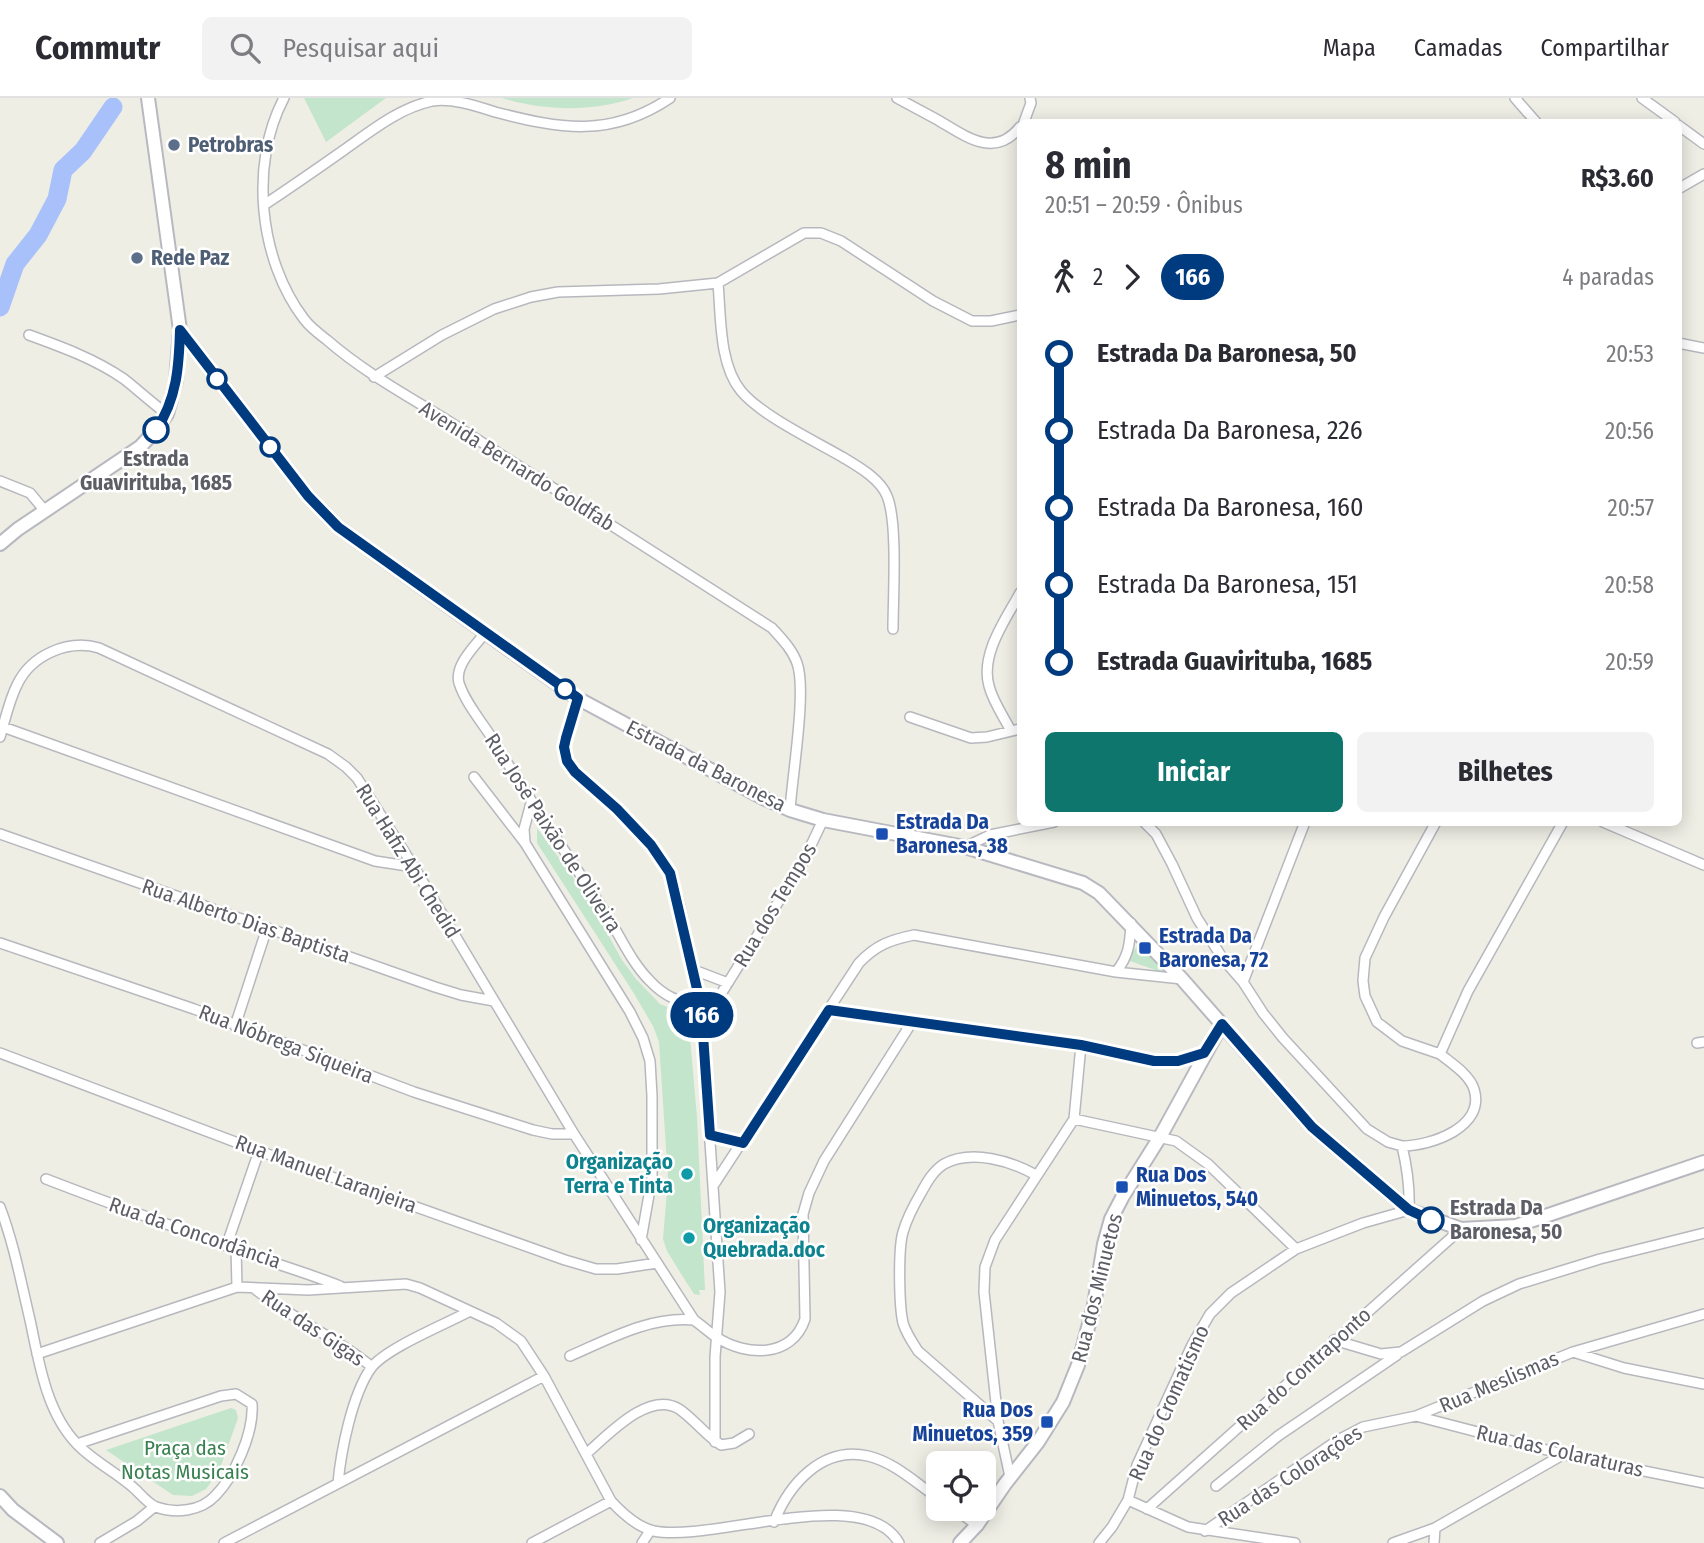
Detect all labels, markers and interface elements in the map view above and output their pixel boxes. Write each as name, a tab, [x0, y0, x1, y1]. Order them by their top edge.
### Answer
search box	[202, 17, 692, 80]
text: Commutr	[35, 28, 160, 68]
icon: search	[226, 29, 264, 67]
text: Pesquisar aqui	[282, 33, 439, 64]
text: Mapa	[1323, 34, 1376, 62]
text: Camadas	[1414, 34, 1503, 62]
text: Compartilhar	[1541, 34, 1669, 62]
place label: Petrobras	[188, 132, 273, 158]
marker: Petrobras	[166, 137, 182, 153]
text: 8 min	[1045, 142, 1132, 188]
text: R$3.60	[1581, 163, 1654, 194]
text: 20:51 – 20:59 · Ônibus	[1045, 191, 1243, 219]
place label: Rede Paz	[151, 245, 229, 271]
marker: Rede Paz	[129, 250, 145, 266]
icon: walk	[1045, 258, 1083, 296]
icon: forward	[1113, 258, 1151, 296]
text: 2	[1093, 263, 1103, 291]
text: 166	[1175, 263, 1210, 291]
text: 4 paradas	[1562, 263, 1654, 291]
text: Estrada Da Baronesa, 50	[1097, 338, 1357, 369]
text: 20:53	[1606, 340, 1654, 368]
unlabelled marker	[207, 369, 227, 389]
street label: Avenida Bernardo Goldfab	[415, 395, 619, 537]
text: Estrada Da Baronesa, 226	[1097, 415, 1363, 446]
marker: Estrada Guavirituba, 1685	[143, 417, 169, 443]
text: 20:56	[1605, 417, 1654, 445]
unlabelled marker	[260, 437, 280, 457]
place label: Estrada Guavirituba, 1685	[80, 446, 232, 496]
text: Estrada Da Baronesa, 160	[1097, 492, 1363, 523]
text: 20:57	[1608, 494, 1654, 522]
text: Estrada Da Baronesa, 151	[1097, 569, 1358, 600]
text: 20:58	[1605, 571, 1654, 599]
text: Estrada Guavirituba, 1685	[1097, 646, 1372, 677]
text: 20:59	[1606, 648, 1654, 676]
unlabelled marker	[555, 679, 575, 699]
street label: Estrada da Baronesa	[622, 715, 790, 817]
street label: Rua José Paixão de Oliveira	[479, 729, 627, 937]
button: Iniciar	[1045, 732, 1343, 812]
button: Bilhetes	[1357, 732, 1654, 812]
street label: Rua Hafiz Abi Chedid	[350, 779, 466, 943]
place label: Estrada Da Baronesa, 38	[896, 809, 1008, 859]
marker: Estrada Da Baronesa, 38	[874, 826, 890, 842]
street label: Rua dos Tempos	[728, 838, 822, 972]
street label: Rua Alberto Dias Baptista	[139, 873, 353, 969]
place label: Estrada Da Baronesa, 72	[1159, 923, 1269, 973]
marker: Estrada Da Baronesa, 72	[1137, 940, 1153, 956]
line badge: 166	[662, 992, 742, 1038]
street label: Rua Nóbrega Siqueira	[195, 999, 377, 1089]
text: 166	[684, 1001, 720, 1029]
street label: Rua Manuel Laranjeira	[232, 1129, 420, 1219]
place label: Organização Terra e Tinta	[564, 1149, 673, 1199]
place label: Rua Dos Minuetos, 540	[1136, 1162, 1258, 1212]
marker: Organização Terra e Tinta	[679, 1166, 695, 1182]
marker: Rua Dos Minuetos, 540	[1114, 1179, 1130, 1195]
street label: Rua da Concordância	[106, 1191, 284, 1275]
place label: Estrada Da Baronesa, 50	[1450, 1195, 1563, 1245]
marker: Estrada Da Baronesa, 50	[1418, 1207, 1444, 1233]
street label: Rua dos Minuetos	[1066, 1211, 1128, 1365]
place label: Organização Quebrada.doc	[703, 1213, 826, 1263]
marker: Organização Quebrada.doc	[681, 1230, 697, 1246]
street label: Rua das Gigas	[256, 1284, 370, 1372]
street label: Rua do Contraponto	[1231, 1302, 1377, 1436]
street label: Rua do Cromatismo	[1123, 1321, 1215, 1485]
street label: Rua Meslismas	[1435, 1345, 1563, 1419]
place label: Rua Dos Minuetos, 359	[913, 1397, 1033, 1447]
marker: Rua Dos Minuetos, 359	[1039, 1414, 1055, 1430]
street label: Rua das Colaraturas	[1474, 1419, 1646, 1483]
street label: Rua das Colorações	[1213, 1420, 1367, 1532]
park label: Praça das Notas Musicais	[121, 1435, 249, 1485]
map controls	[926, 1451, 996, 1521]
button: locate	[926, 1451, 996, 1521]

